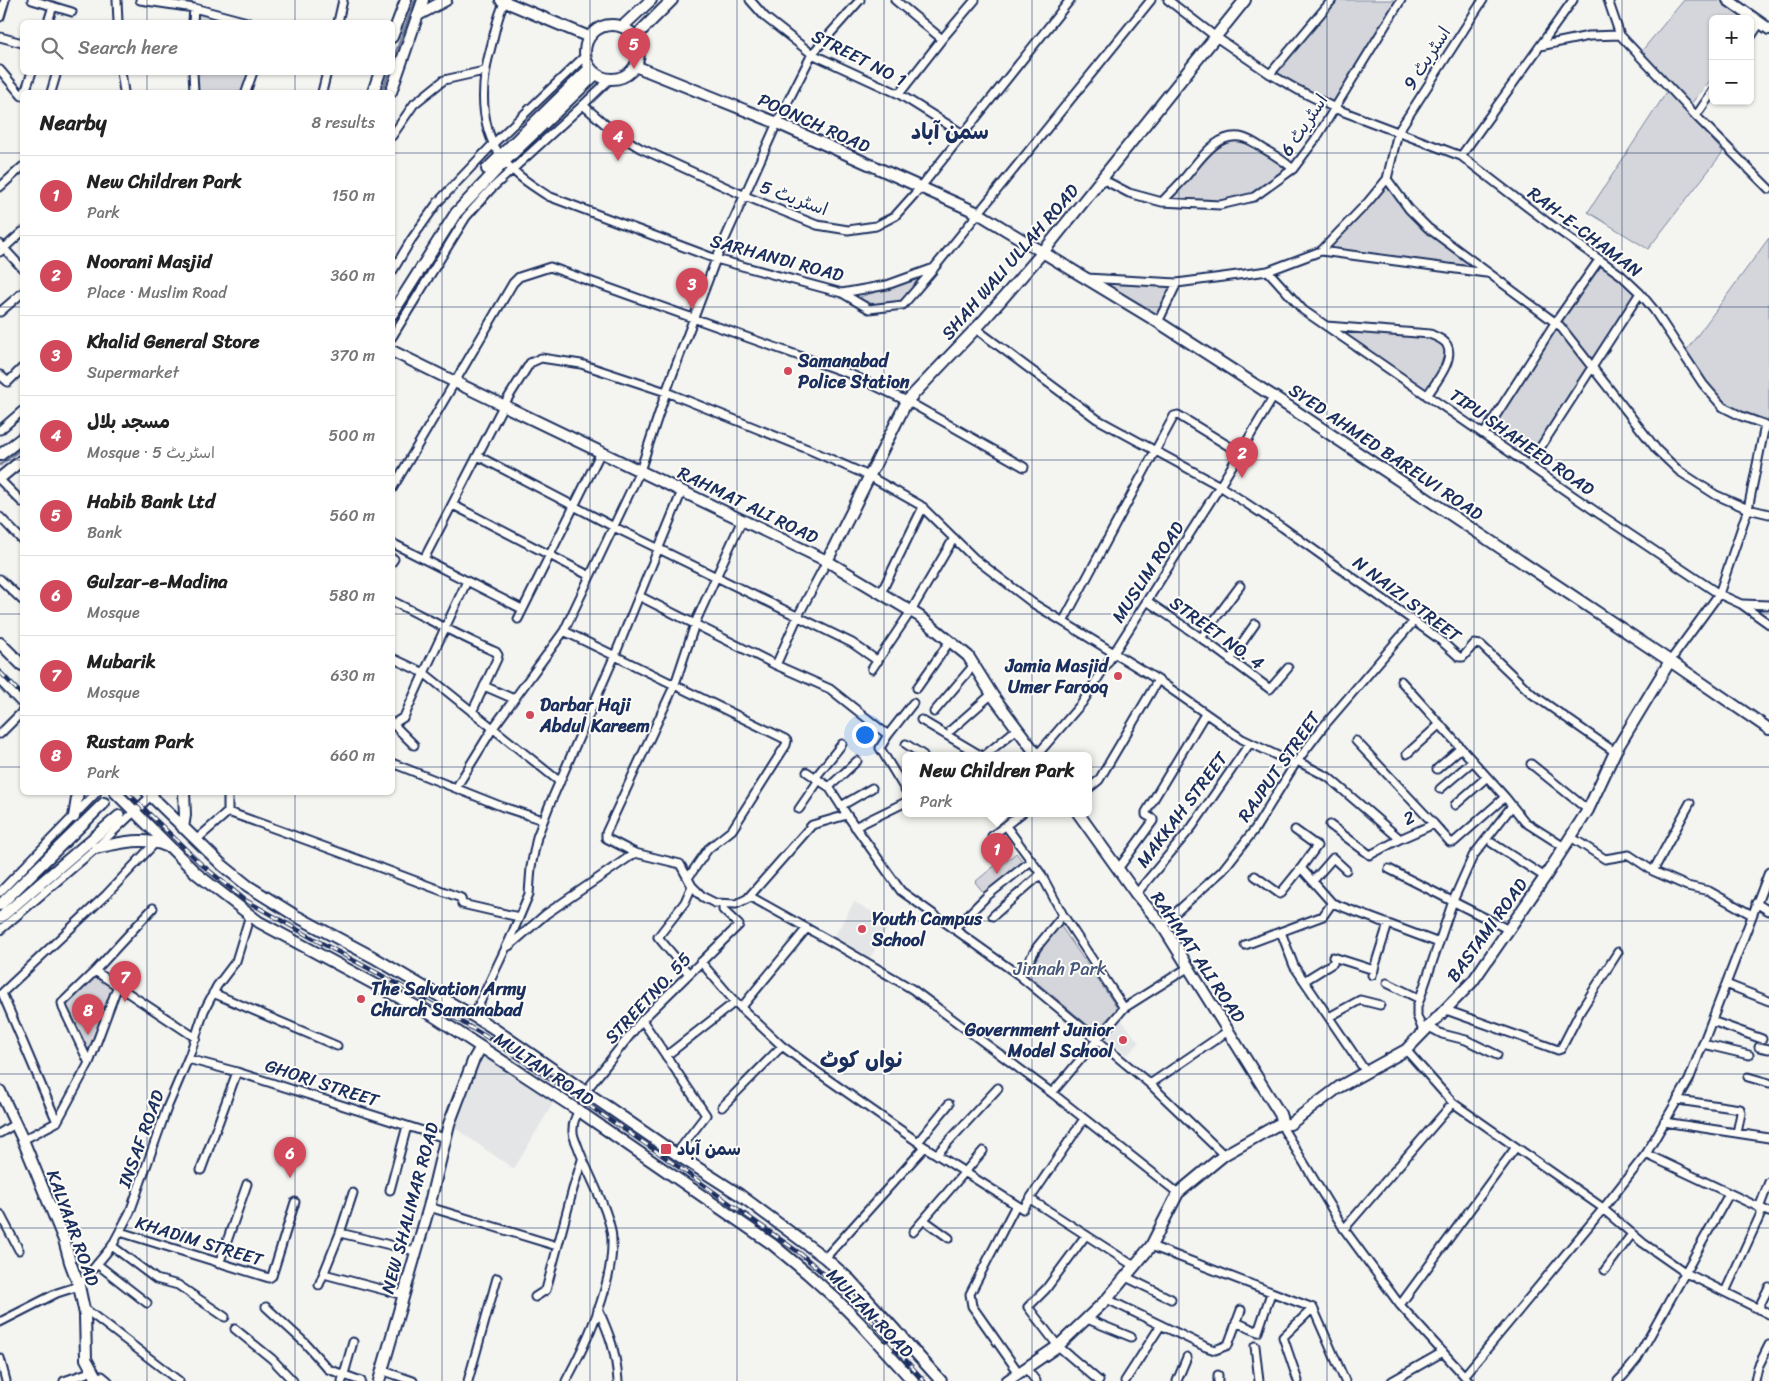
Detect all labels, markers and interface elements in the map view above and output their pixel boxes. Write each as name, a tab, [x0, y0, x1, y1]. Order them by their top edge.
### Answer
map controls	[1709, 15, 1754, 105]
button: +	[1709, 15, 1754, 60]
search box	[20, 20, 395, 75]
street label: STREET NO 1	[806, 20, 912, 96]
street label: اسٹریٹ 9	[1394, 20, 1460, 96]
pin: 5	[618, 28, 650, 69]
text: Search here	[78, 31, 178, 64]
icon: search	[38, 34, 66, 62]
button: −	[1709, 60, 1754, 105]
street label: POONCH ROAD	[753, 84, 876, 162]
street label: اسٹریٹ 6	[1271, 87, 1337, 163]
text: Nearby	[40, 104, 106, 142]
text: 8 results	[312, 108, 375, 137]
district label: سمن آباد	[911, 112, 989, 151]
pin: 4	[602, 120, 634, 161]
text: New Children Park	[87, 165, 242, 198]
street label: اسٹریٹ 5	[755, 171, 833, 225]
street label: SHAH WALI ULLAH ROAD	[933, 176, 1087, 347]
street label: RAH-E-CHAMAN	[1521, 178, 1650, 286]
text: 1	[53, 181, 59, 210]
text: 150 m	[332, 181, 375, 210]
text: Park	[87, 198, 120, 227]
street label: SARHANDI ROAD	[707, 225, 847, 291]
text: Noorani Masjid	[87, 245, 212, 278]
text: 2	[51, 261, 61, 290]
text: 360 m	[331, 261, 375, 290]
pin: 3	[676, 268, 708, 309]
text: Place · Muslim Road	[87, 278, 227, 307]
text: Khalid General Store	[87, 325, 260, 358]
text: 3	[52, 341, 60, 370]
text: 370 m	[331, 341, 375, 370]
place label: Samanabad Police Station	[797, 345, 910, 398]
text: Supermarket	[87, 358, 179, 387]
marker: Samanabad Police Station	[782, 365, 794, 377]
street label: SYED AHMED BARELVI ROAD	[1282, 375, 1490, 530]
street label: TIPU SHAHEED ROAD	[1443, 380, 1602, 504]
text: مسجد بلال	[87, 405, 170, 438]
text: 4	[51, 421, 61, 450]
text: 500 m	[329, 421, 375, 450]
pin: 2	[1226, 437, 1258, 478]
text: Mosque · اسٹریٹ 5	[87, 438, 215, 467]
street label: RAHMAT ALI ROAD	[672, 457, 824, 553]
text: Habib Bank Ltd	[87, 485, 215, 518]
text: 5	[51, 501, 61, 530]
text: 560 m	[330, 501, 375, 530]
street label: MUSLIM ROAD	[1103, 514, 1193, 629]
text: Bank	[87, 518, 122, 547]
street label: N NAIZI STREET	[1346, 547, 1469, 651]
text: Gulzar-e-Madina	[87, 565, 228, 598]
text: 6	[51, 581, 61, 610]
text: 580 m	[329, 581, 375, 610]
street label: STREET NO. 4	[1163, 587, 1271, 679]
text: Mosque	[87, 598, 140, 627]
text: Mubarik	[87, 645, 156, 678]
place label: Jamia Masjid Umer Farooq	[1005, 650, 1110, 703]
text: 7	[51, 661, 61, 690]
text: 630 m	[331, 661, 375, 690]
marker: Jamia Masjid Umer Farooq	[1112, 670, 1124, 682]
text: Mosque	[87, 678, 140, 707]
place label: Darbar Haji Abdul Kareem	[539, 689, 650, 742]
street label: RAJPUT STREET	[1229, 704, 1330, 829]
marker: Darbar Haji Abdul Kareem	[524, 709, 536, 721]
your location	[852, 722, 878, 748]
text: Rustam Park	[87, 725, 194, 758]
text: 8	[51, 741, 61, 770]
text: 660 m	[330, 741, 375, 770]
street label: MAKKAH STREET	[1128, 744, 1237, 875]
popup	[902, 752, 1092, 817]
text: New Children Park	[920, 754, 1074, 787]
text: Park	[87, 758, 120, 787]
text: Park	[920, 787, 952, 816]
street label: 2	[1398, 801, 1420, 835]
pin: 1	[981, 833, 1013, 874]
street label: BASTAMI ROAD	[1438, 871, 1536, 989]
street label: RAHMAT ALI ROAD	[1142, 885, 1254, 1030]
place label: Youth Campus School	[871, 903, 983, 956]
marker: Youth Campus School	[856, 923, 868, 935]
street label: STREETNO. 55	[596, 944, 700, 1052]
park label: Jinnah Park	[1013, 953, 1107, 985]
pin: 7	[109, 961, 141, 1002]
place label: The Salvation Army Church Samanabad	[370, 973, 527, 1026]
marker: The Salvation Army Church Samanabad	[355, 993, 367, 1005]
pin: 8	[72, 994, 104, 1035]
place label: Government Junior Model School	[964, 1014, 1115, 1067]
street label: MULTAN ROAD	[487, 1023, 601, 1115]
marker: Government Junior Model School	[1117, 1034, 1129, 1046]
district label: نواں کوٹ	[820, 1040, 904, 1079]
street label: GHORI STREET	[261, 1050, 384, 1117]
street label: INSAF ROAD	[108, 1085, 174, 1193]
street label: NEW SHALIMAR ROAD	[372, 1119, 448, 1297]
place label: سمن آباد	[677, 1133, 741, 1165]
pin: 6	[274, 1137, 306, 1178]
marker: سمن آباد	[659, 1142, 673, 1156]
street label: KALYAAR ROAD	[37, 1165, 109, 1291]
street label: KHADIM STREET	[131, 1206, 268, 1276]
street label: MULTAN ROAD	[818, 1260, 922, 1366]

